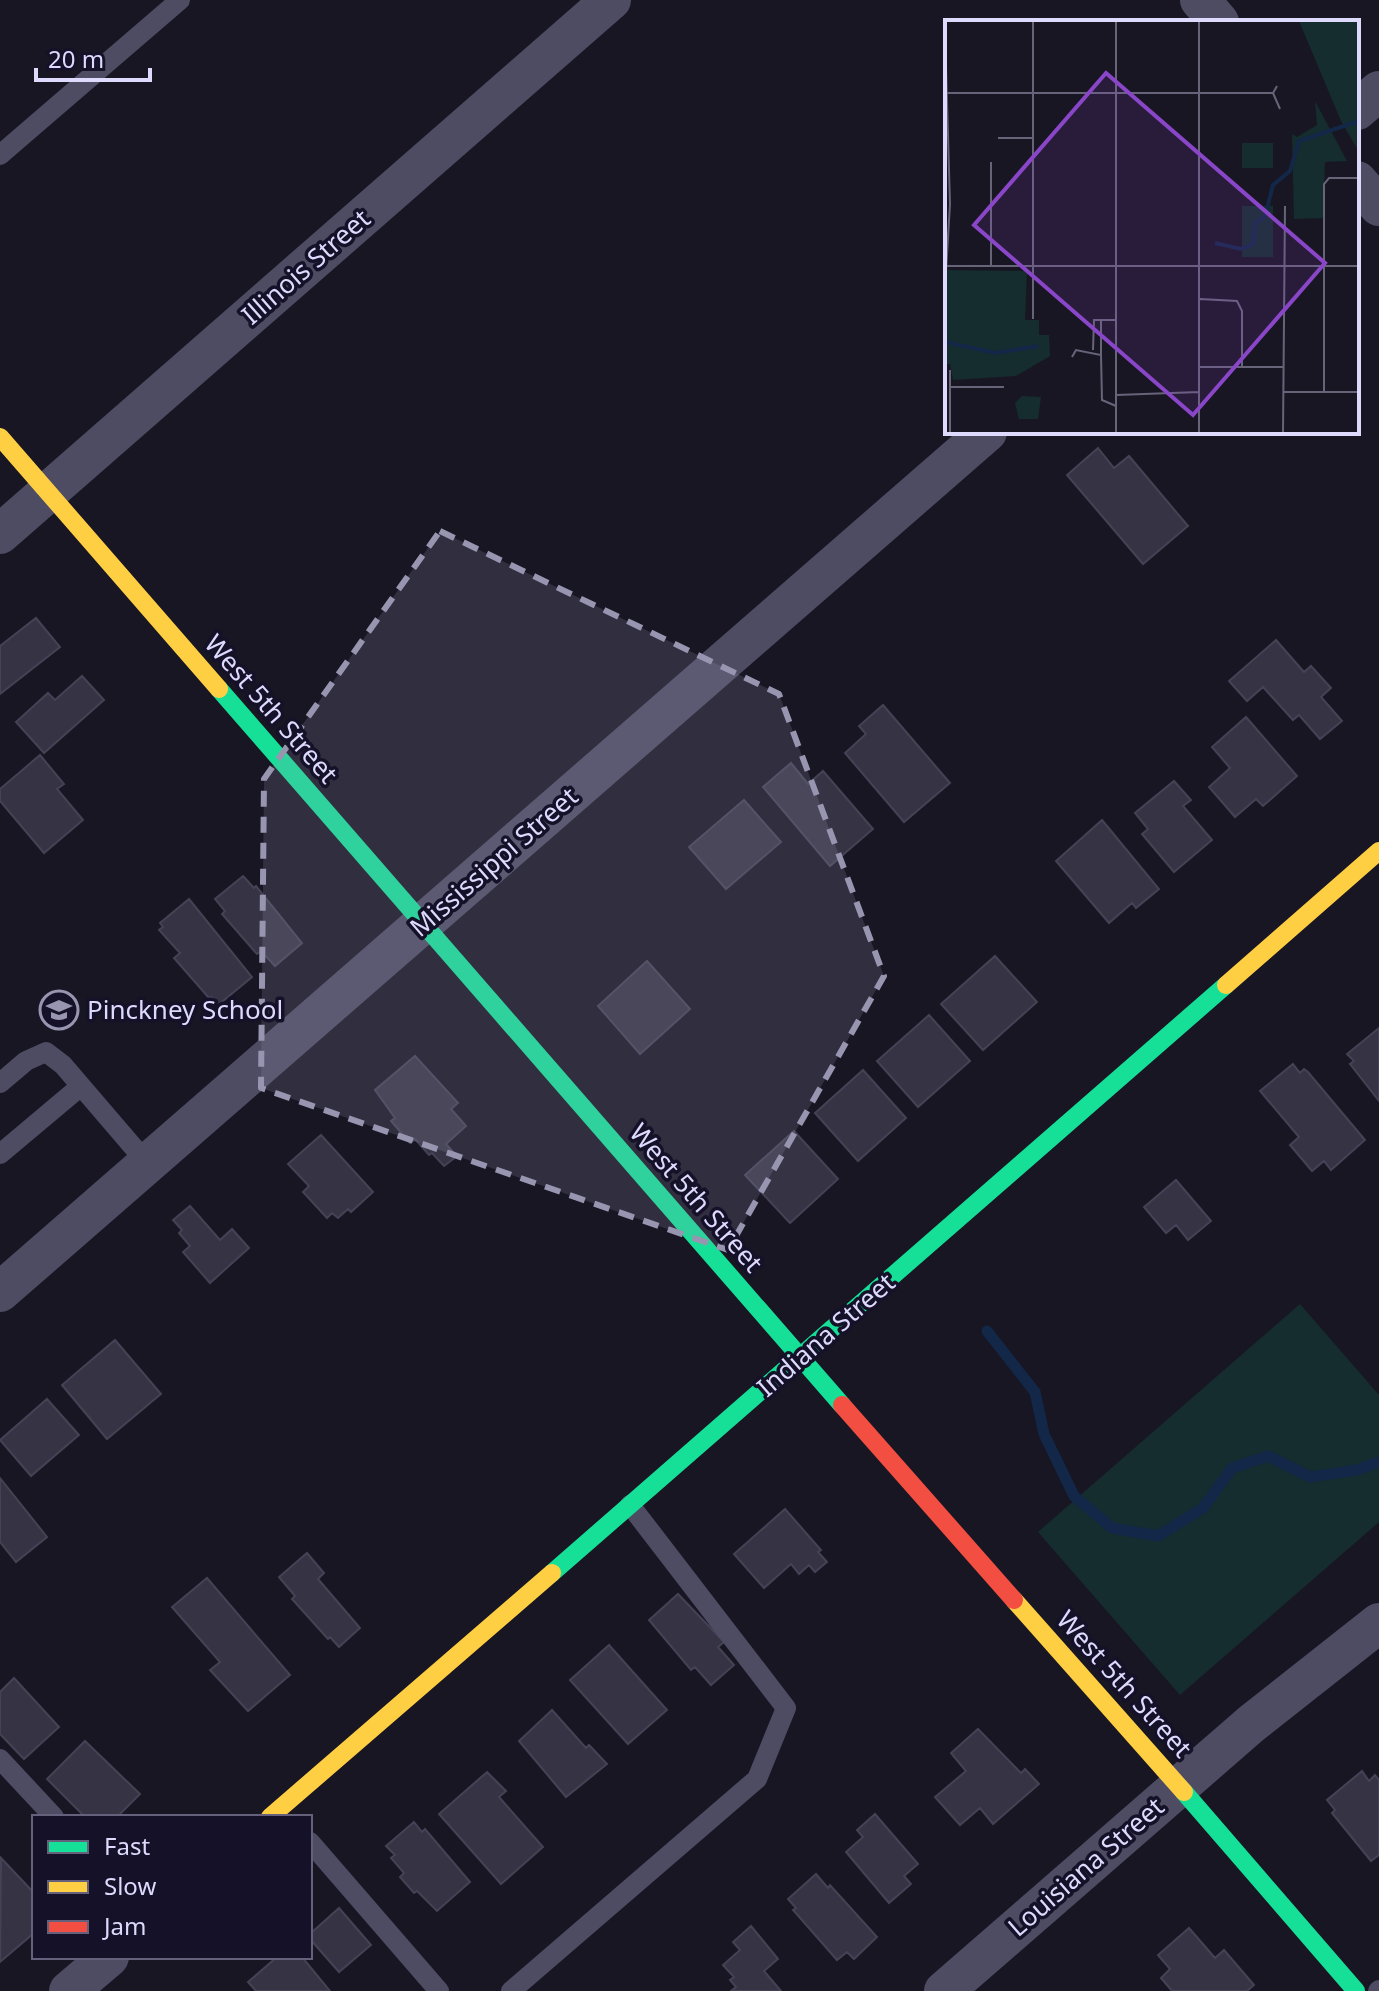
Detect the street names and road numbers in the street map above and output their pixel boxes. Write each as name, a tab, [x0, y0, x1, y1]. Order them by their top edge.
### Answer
street label: Illinois Street	[233, 200, 377, 332]
street label: West 5th Street	[197, 626, 347, 791]
street label: Mississippi Street	[402, 778, 585, 944]
street label: West 5th Street	[622, 1115, 772, 1280]
street label: Indiana Street	[749, 1264, 902, 1404]
street label: West 5th Street	[1049, 1602, 1201, 1765]
street label: Louisiana Street	[1000, 1788, 1171, 1944]

